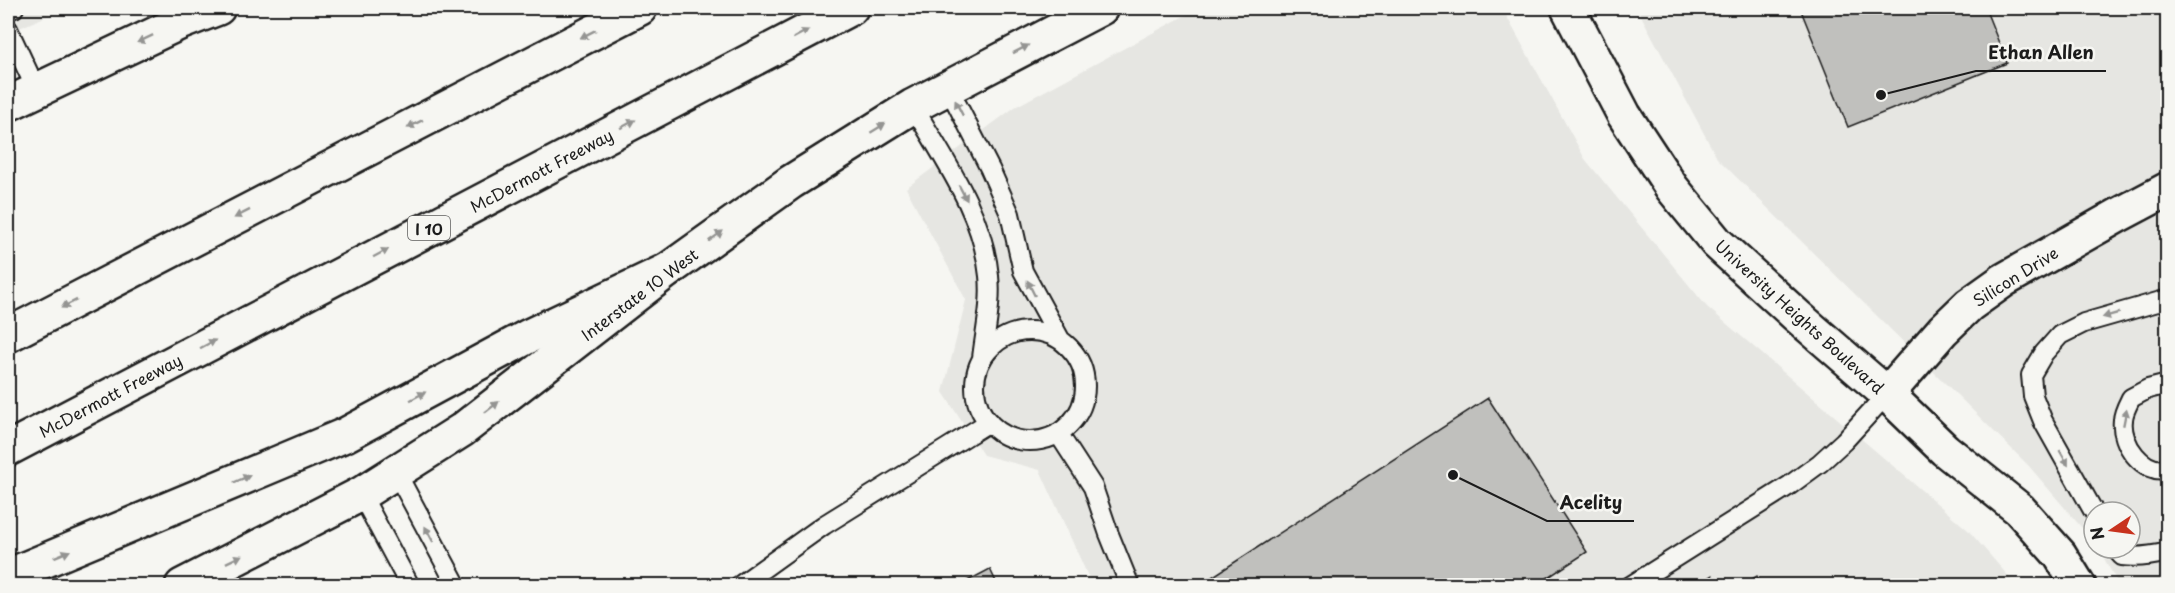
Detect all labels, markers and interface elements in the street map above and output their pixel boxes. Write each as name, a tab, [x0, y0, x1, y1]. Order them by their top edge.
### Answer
one-way arrow	[792, 29, 810, 39]
one-way arrow	[580, 30, 597, 39]
one-way arrow	[137, 34, 154, 43]
callout: Ethan Allen	[1976, 35, 2106, 71]
text: Ethan Allen	[1988, 38, 2094, 65]
one-way arrow	[1012, 44, 1029, 54]
one-way arrow	[954, 100, 964, 117]
one-way arrow	[406, 119, 423, 129]
one-way arrow	[620, 119, 637, 129]
street label: McDermott Freeway	[465, 122, 617, 218]
one-way arrow	[870, 122, 886, 133]
one-way arrow	[959, 185, 968, 202]
one-way arrow	[233, 209, 250, 219]
road number: I 10	[408, 216, 450, 240]
one-way arrow	[707, 230, 723, 242]
street label: University Heights Boulevard	[1710, 233, 1890, 399]
street label: Silicon Drive	[1968, 240, 2062, 312]
street label: Interstate 10 West	[575, 242, 703, 346]
one-way arrow	[372, 249, 390, 259]
one-way arrow	[1027, 280, 1036, 297]
one-way arrow	[60, 298, 78, 308]
one-way arrow	[2102, 311, 2120, 320]
one-way arrow	[200, 339, 217, 349]
street label: McDermott Freeway	[34, 347, 186, 443]
one-way arrow	[410, 391, 427, 401]
one-way arrow	[484, 401, 499, 413]
one-way arrow	[2121, 407, 2130, 426]
one-way arrow	[2058, 450, 2069, 466]
one-way arrow	[233, 474, 250, 483]
callout: Acelity	[1547, 485, 1634, 521]
text: Acelity	[1560, 488, 1622, 515]
north arrow	[2082, 500, 2142, 560]
one-way arrow	[424, 525, 434, 542]
text: N	[2083, 525, 2110, 542]
one-way arrow	[53, 549, 71, 559]
one-way arrow	[226, 555, 243, 564]

